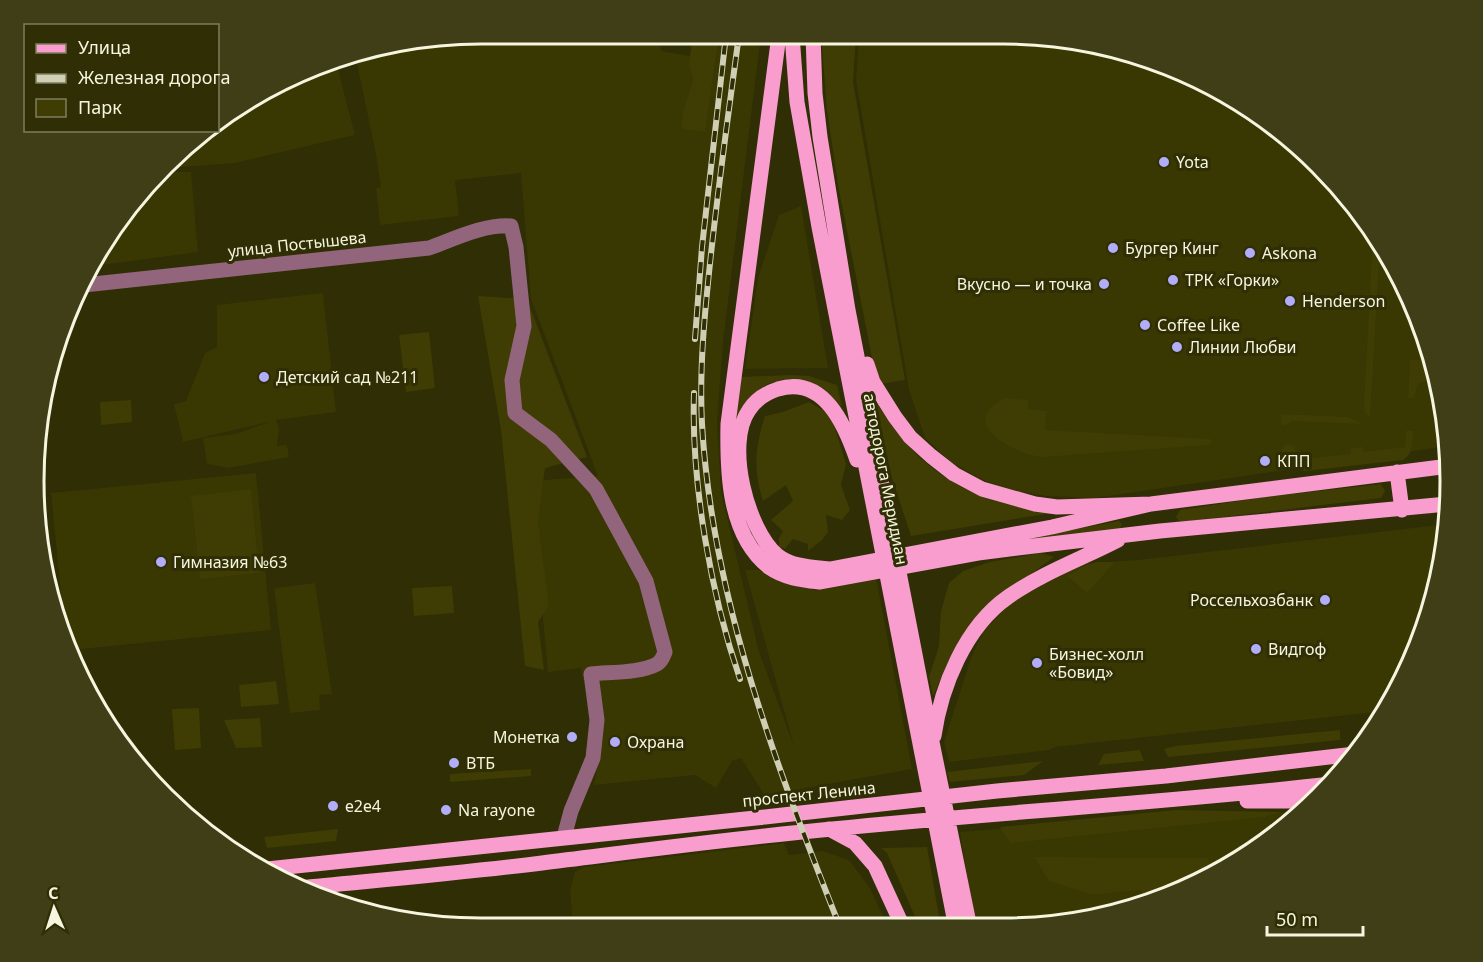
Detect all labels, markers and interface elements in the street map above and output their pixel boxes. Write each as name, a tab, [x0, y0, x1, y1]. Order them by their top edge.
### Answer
legend	[24, 24, 219, 132]
text: Улица	[78, 35, 131, 59]
text: Железная дорога	[78, 65, 230, 89]
text: Парк	[78, 95, 122, 119]
place label: Yota	[1176, 151, 1209, 173]
marker: Yota	[1157, 155, 1171, 169]
street label: улица Постышева	[227, 226, 367, 262]
place label: Бургер Кинг	[1125, 237, 1219, 259]
marker: Бургер Кинг	[1106, 241, 1120, 255]
place label: Askona	[1262, 242, 1317, 264]
marker: Askona	[1243, 246, 1257, 260]
place label: ТРК «Горки»	[1185, 269, 1279, 291]
place label: Вкусно — и точка	[957, 273, 1092, 295]
marker: ТРК «Горки»	[1166, 273, 1180, 287]
marker: Вкусно — и точка	[1097, 277, 1111, 291]
place label: Henderson	[1302, 290, 1385, 312]
marker: Henderson	[1283, 294, 1297, 308]
place label: Coffee Like	[1157, 314, 1240, 336]
marker: Coffee Like	[1138, 318, 1152, 332]
place label: Линии Любви	[1189, 336, 1296, 358]
marker: Линии Любви	[1170, 340, 1184, 354]
place label: Детский сад №211	[276, 366, 418, 388]
marker: Детский сад №211	[257, 370, 271, 384]
street label: автодорога Меридиан	[859, 391, 913, 567]
place label: КПП	[1277, 450, 1310, 472]
marker: КПП	[1258, 454, 1272, 468]
place label: Гимназия №63	[173, 551, 287, 573]
marker: Гимназия №63	[154, 555, 168, 569]
place label: Россельхозбанк	[1190, 589, 1313, 611]
marker: Россельхозбанк	[1318, 593, 1332, 607]
place label: Видгоф	[1268, 638, 1326, 660]
marker: Видгоф	[1249, 642, 1263, 656]
place label: Бизнес-холл «Бовид»	[1049, 643, 1144, 683]
marker: Бизнес-холл «Бовид»	[1030, 656, 1044, 670]
place label: Монетка	[493, 726, 560, 748]
marker: Монетка	[565, 730, 579, 744]
place label: Охрана	[627, 731, 684, 753]
marker: Охрана	[608, 735, 622, 749]
place label: ВТБ	[466, 752, 495, 774]
marker: ВТБ	[447, 756, 461, 770]
street label: проспект Ленина	[741, 776, 877, 812]
place label: е2е4	[345, 795, 381, 817]
marker: е2е4	[326, 799, 340, 813]
place label: Na rayone	[458, 799, 535, 821]
marker: Na rayone	[439, 803, 453, 817]
north arrow	[24, 878, 84, 938]
text: С	[47, 882, 59, 904]
scale bar	[1267, 899, 1363, 937]
text: 50 m	[1276, 907, 1318, 931]

